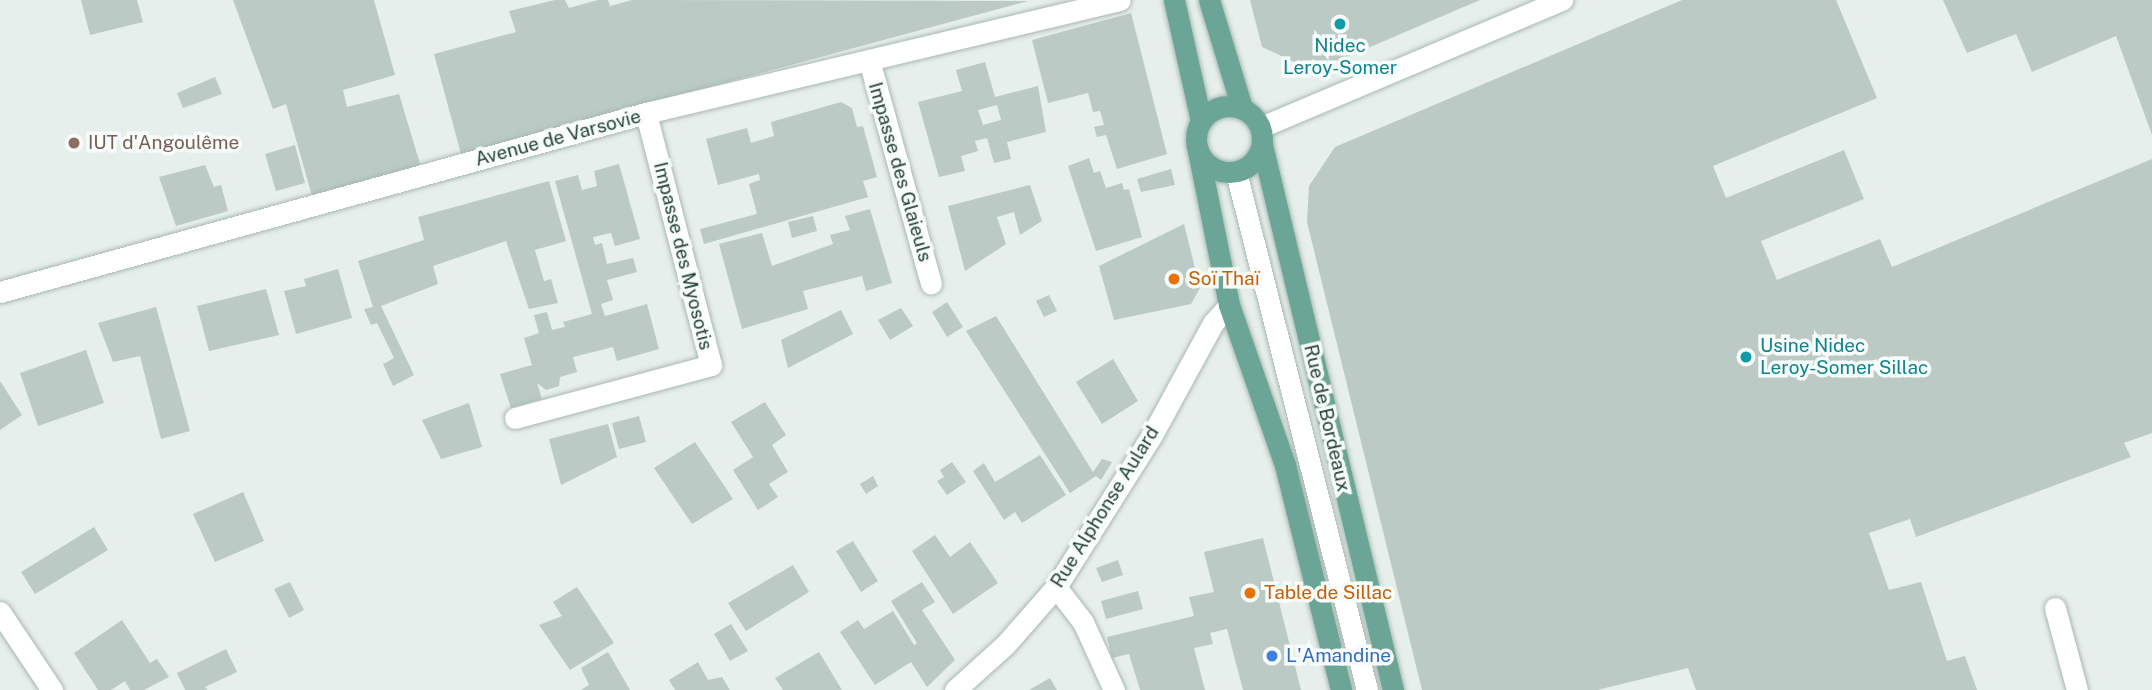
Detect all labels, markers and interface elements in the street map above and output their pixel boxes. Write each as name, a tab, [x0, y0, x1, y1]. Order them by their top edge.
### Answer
marker: Nidec Leroy-Somer	[1332, 16, 1348, 32]
place label: Nidec Leroy-Somer	[1283, 35, 1397, 79]
street label: Impasse des Glaieuls	[863, 79, 937, 265]
street label: Avenue de Varsovie	[472, 105, 644, 171]
place label: IUT d'Angoulême	[88, 132, 239, 154]
marker: IUT d'Angoulême	[66, 135, 82, 151]
street label: Impasse des Myosotis	[649, 159, 717, 353]
place label: Soï Thaï	[1188, 268, 1260, 290]
marker: Soï Thaï	[1166, 271, 1182, 287]
place label: Usine Nidec Leroy-Somer Sillac	[1760, 335, 1928, 379]
street label: Rue de Bordeaux	[1299, 342, 1355, 494]
marker: Usine Nidec Leroy-Somer Sillac	[1738, 349, 1754, 365]
street label: Rue Alphonse Aulard	[1046, 422, 1164, 592]
place label: Table de Sillac	[1264, 582, 1393, 604]
marker: Table de Sillac	[1242, 585, 1258, 601]
place label: L'Amandine	[1286, 645, 1391, 667]
marker: L'Amandine	[1264, 648, 1280, 664]

